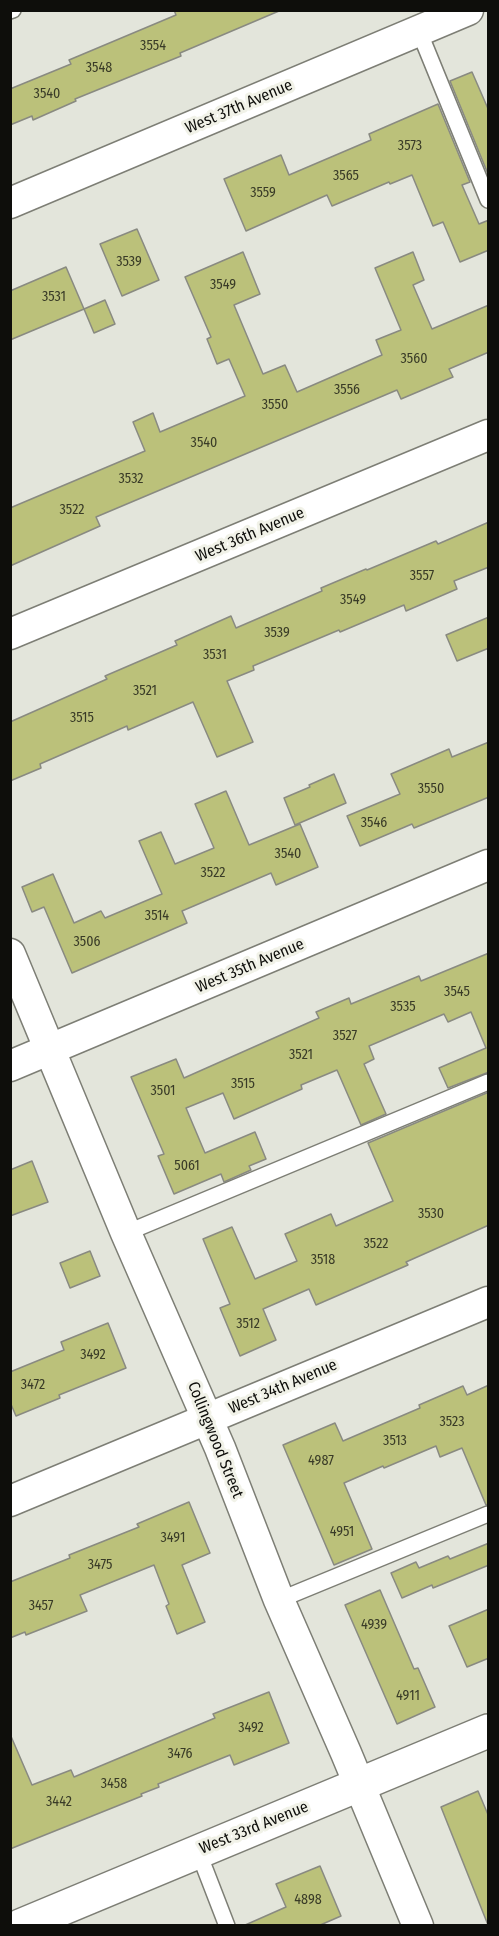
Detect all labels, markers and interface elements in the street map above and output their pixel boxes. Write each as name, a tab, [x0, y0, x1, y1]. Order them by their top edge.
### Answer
house number: 3554	[140, 38, 166, 54]
house number: 3548	[86, 60, 112, 76]
street label: West 37th Avenue	[182, 76, 296, 138]
house number: 3540	[34, 86, 60, 102]
house number: 3573	[398, 138, 422, 154]
house number: 3565	[333, 168, 359, 184]
house number: 3559	[250, 185, 276, 201]
house number: 3539	[116, 254, 142, 270]
house number: 3549	[210, 277, 236, 293]
house number: 3531	[42, 289, 66, 305]
house number: 3560	[401, 351, 427, 367]
house number: 3556	[334, 382, 360, 398]
house number: 3550	[262, 397, 288, 413]
house number: 3540	[191, 435, 217, 451]
house number: 3532	[118, 471, 144, 487]
house number: 3522	[60, 502, 84, 518]
street label: West 36th Avenue	[193, 503, 307, 567]
house number: 3557	[410, 568, 434, 584]
house number: 3549	[340, 592, 366, 608]
house number: 3539	[264, 625, 290, 641]
house number: 3531	[203, 647, 227, 663]
house number: 3521	[133, 683, 157, 699]
house number: 3515	[70, 710, 94, 726]
house number: 3550	[418, 781, 444, 797]
house number: 3546	[361, 815, 387, 831]
house number: 3540	[275, 846, 301, 862]
house number: 3522	[201, 865, 225, 881]
house number: 3514	[145, 908, 169, 924]
house number: 3506	[74, 934, 100, 950]
street label: West 35th Avenue	[193, 935, 307, 997]
house number: 3545	[444, 984, 470, 1000]
house number: 3535	[390, 999, 416, 1015]
house number: 3527	[333, 1028, 357, 1044]
house number: 3521	[289, 1047, 313, 1063]
house number: 3515	[231, 1076, 255, 1092]
house number: 3501	[150, 1083, 176, 1099]
house number: 5061	[174, 1158, 200, 1174]
house number: 3530	[418, 1206, 444, 1222]
house number: 3522	[364, 1236, 388, 1252]
house number: 3518	[311, 1252, 335, 1268]
house number: 3512	[236, 1316, 260, 1332]
house number: 3492	[80, 1347, 106, 1363]
street label: West 34th Avenue	[226, 1356, 340, 1418]
house number: 3472	[21, 1377, 45, 1393]
street label: Collingwood Street	[183, 1379, 247, 1501]
house number: 3523	[439, 1414, 465, 1430]
house number: 3513	[383, 1433, 407, 1449]
house number: 4987	[308, 1453, 334, 1469]
house number: 4951	[330, 1524, 354, 1540]
house number: 3491	[161, 1530, 185, 1546]
house number: 3475	[88, 1557, 112, 1573]
house number: 3457	[29, 1598, 53, 1614]
house number: 4939	[361, 1617, 387, 1633]
house number: 4911	[396, 1688, 420, 1704]
house number: 3492	[238, 1720, 264, 1736]
house number: 3476	[167, 1746, 193, 1762]
house number: 3458	[101, 1776, 127, 1792]
house number: 3442	[46, 1794, 72, 1810]
street label: West 33rd Avenue	[197, 1797, 311, 1859]
house number: 4898	[294, 1892, 322, 1908]

